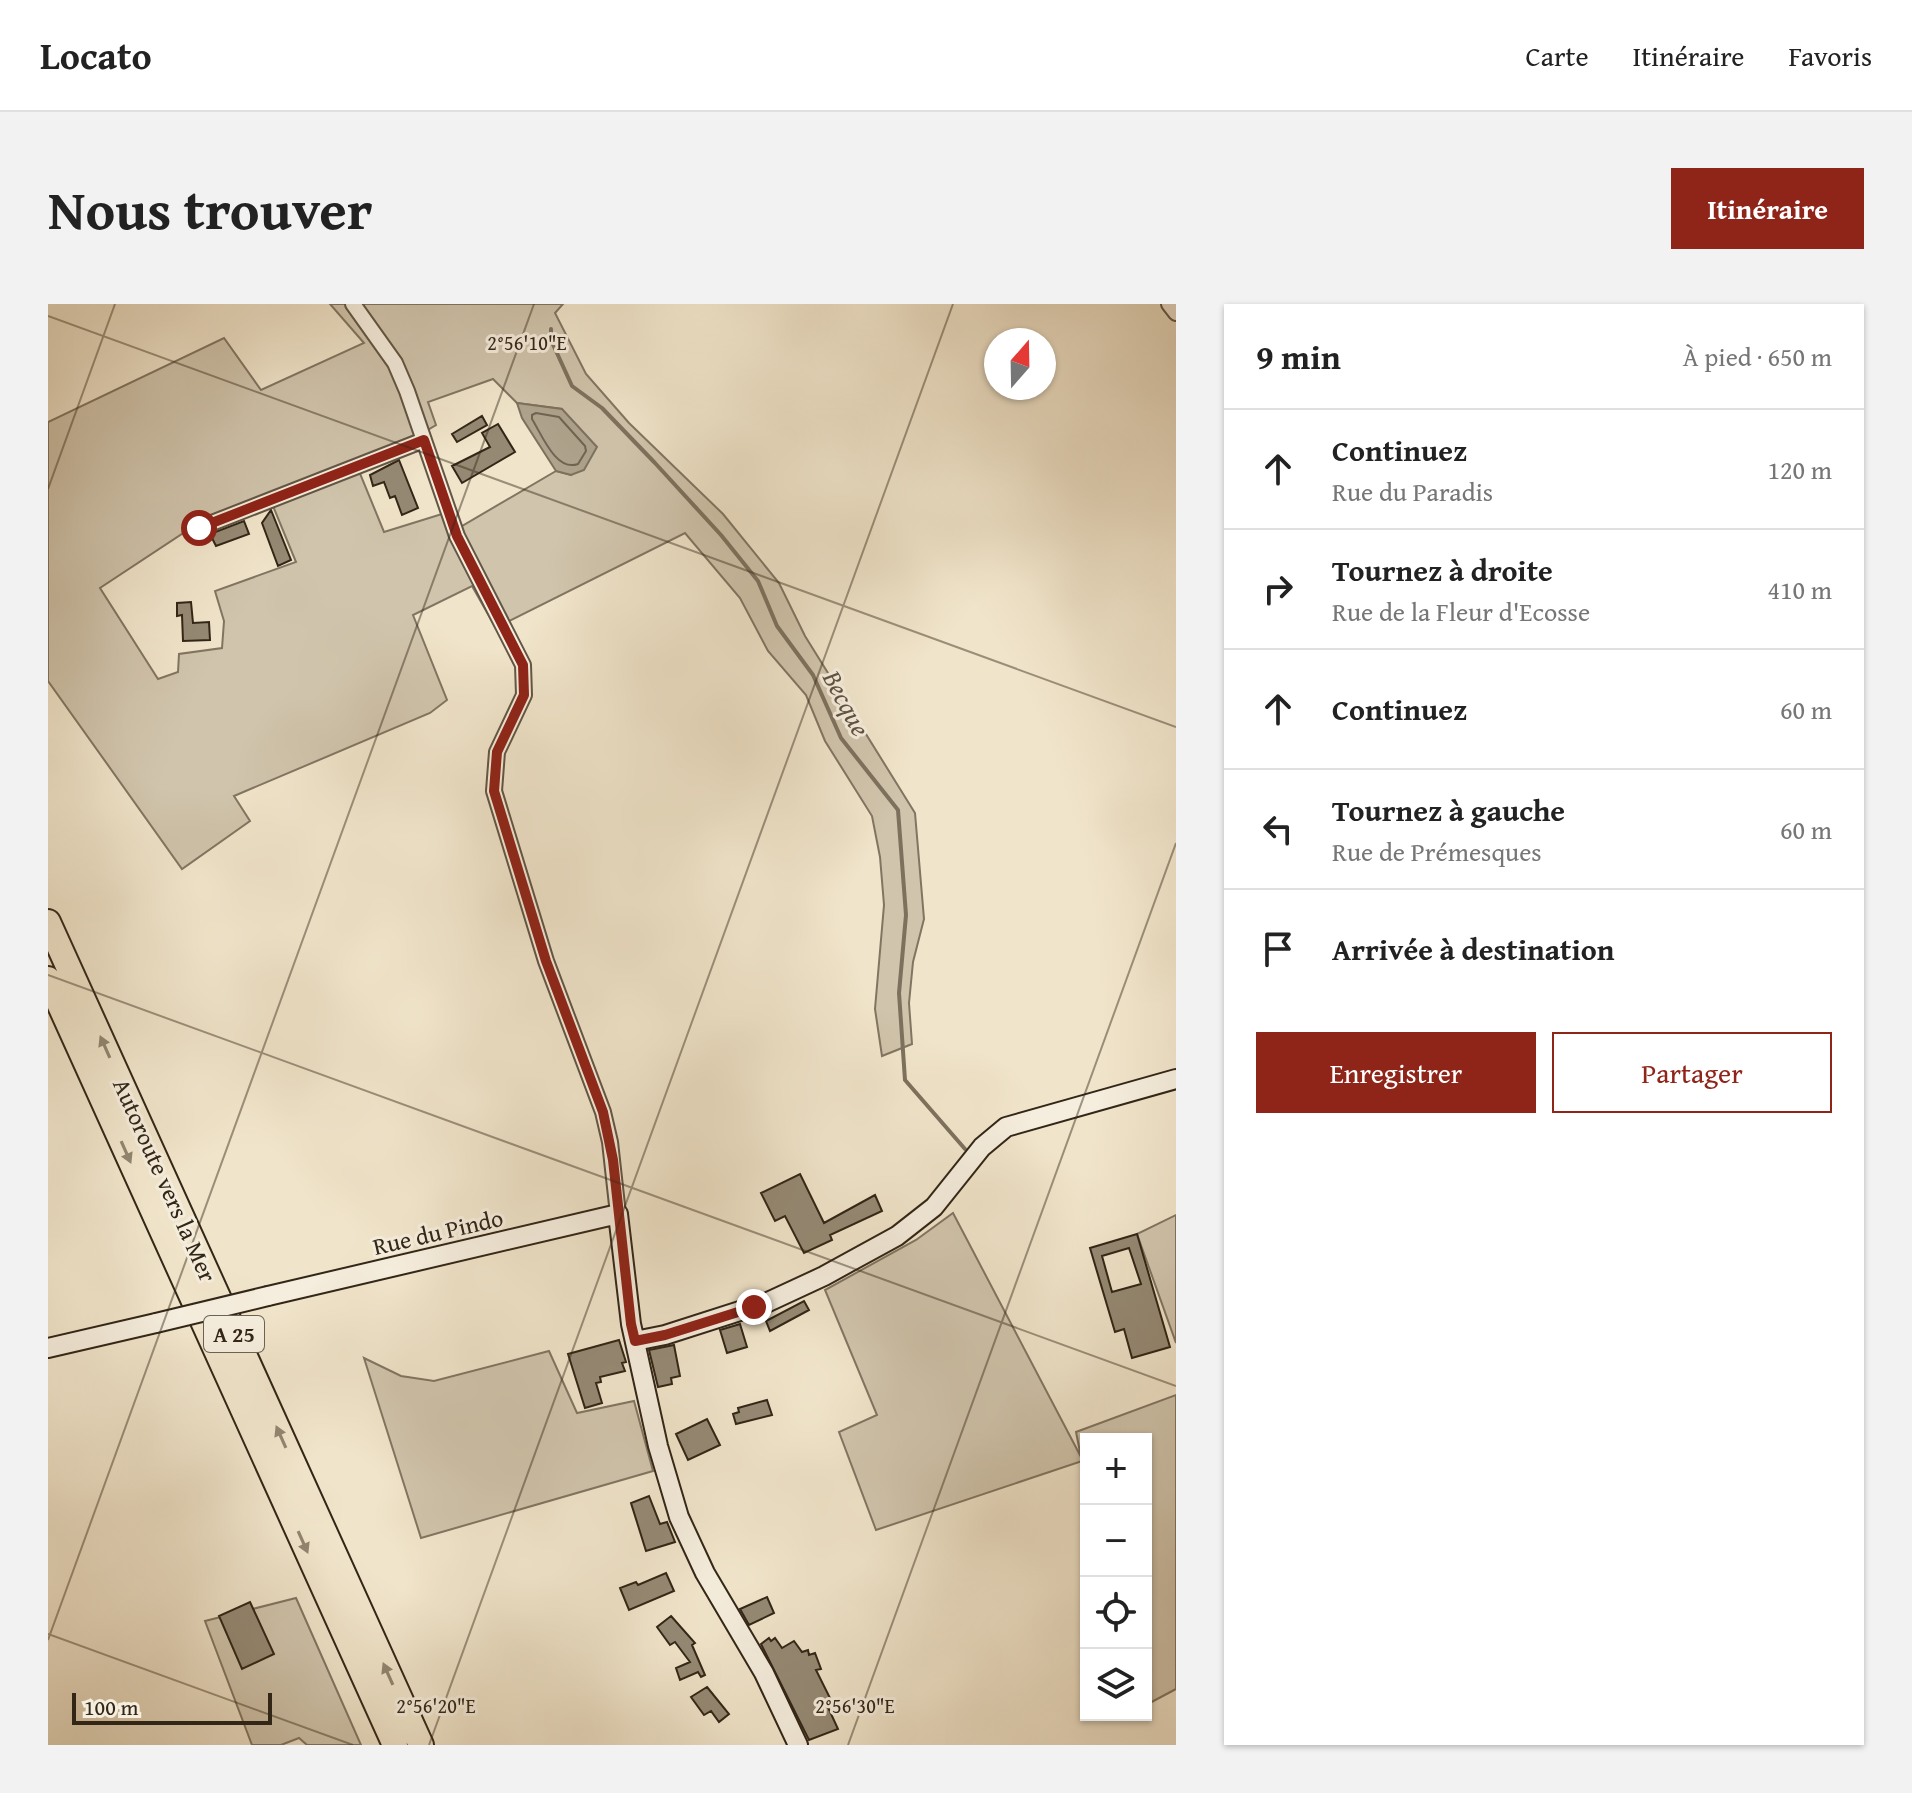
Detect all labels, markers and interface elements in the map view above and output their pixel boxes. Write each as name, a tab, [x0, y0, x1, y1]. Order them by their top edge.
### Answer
text: Locato	[40, 27, 152, 83]
text: Carte	[1526, 35, 1589, 76]
text: Itinéraire	[1633, 35, 1744, 76]
text: Favoris	[1788, 35, 1872, 76]
text: Nous trouver	[48, 167, 372, 250]
button: Itinéraire	[1671, 168, 1864, 249]
text: 2°56'10"E	[487, 328, 567, 357]
north arrow	[984, 328, 1056, 400]
text: 9 min	[1256, 332, 1341, 381]
text: À pied · 650 m	[1683, 337, 1832, 376]
text: Continuez	[1332, 428, 1467, 472]
icon: ahead	[1256, 447, 1300, 491]
text: 120 m	[1767, 450, 1832, 489]
text: Rue du Paradis	[1332, 472, 1493, 511]
route start	[181, 510, 217, 546]
text: Tournez à droite	[1332, 548, 1553, 592]
icon: right	[1256, 567, 1300, 611]
text: 410 m	[1767, 570, 1832, 609]
text: Rue de la Fleur d'Ecosse	[1332, 592, 1590, 631]
water label: Becque	[813, 662, 881, 743]
icon: ahead	[1256, 687, 1300, 731]
text: Continuez	[1332, 687, 1467, 731]
text: 60 m	[1780, 690, 1832, 729]
text: Tournez à gauche	[1332, 788, 1565, 832]
icon: left	[1256, 807, 1300, 851]
text: 60 m	[1780, 810, 1832, 849]
text: Rue de Prémesques	[1332, 832, 1542, 871]
icon: arrive	[1256, 927, 1300, 971]
text: Arrivée à destination	[1332, 927, 1614, 971]
button: Enregistrer	[1256, 1032, 1536, 1113]
button: Partager	[1552, 1032, 1832, 1113]
one-way arrow	[98, 1035, 111, 1059]
street label: Autoroute vers la Mer	[104, 1073, 226, 1288]
one-way arrow	[120, 1141, 133, 1164]
street label: Rue du Pindo	[369, 1200, 507, 1264]
route end	[736, 1289, 772, 1325]
road number: A 25	[204, 1316, 264, 1352]
one-way arrow	[274, 1425, 288, 1449]
map controls	[1080, 1433, 1152, 1721]
button: +	[1080, 1433, 1152, 1505]
button: −	[1080, 1505, 1152, 1577]
one-way arrow	[296, 1530, 310, 1554]
button: locate	[1080, 1577, 1152, 1649]
button: layers	[1080, 1649, 1152, 1721]
one-way arrow	[382, 1662, 395, 1686]
scale bar	[72, 1689, 272, 1725]
text: 100 m	[84, 1691, 139, 1723]
text: 2°56'20"E	[396, 1691, 476, 1720]
text: 2°56'30"E	[815, 1691, 895, 1720]

